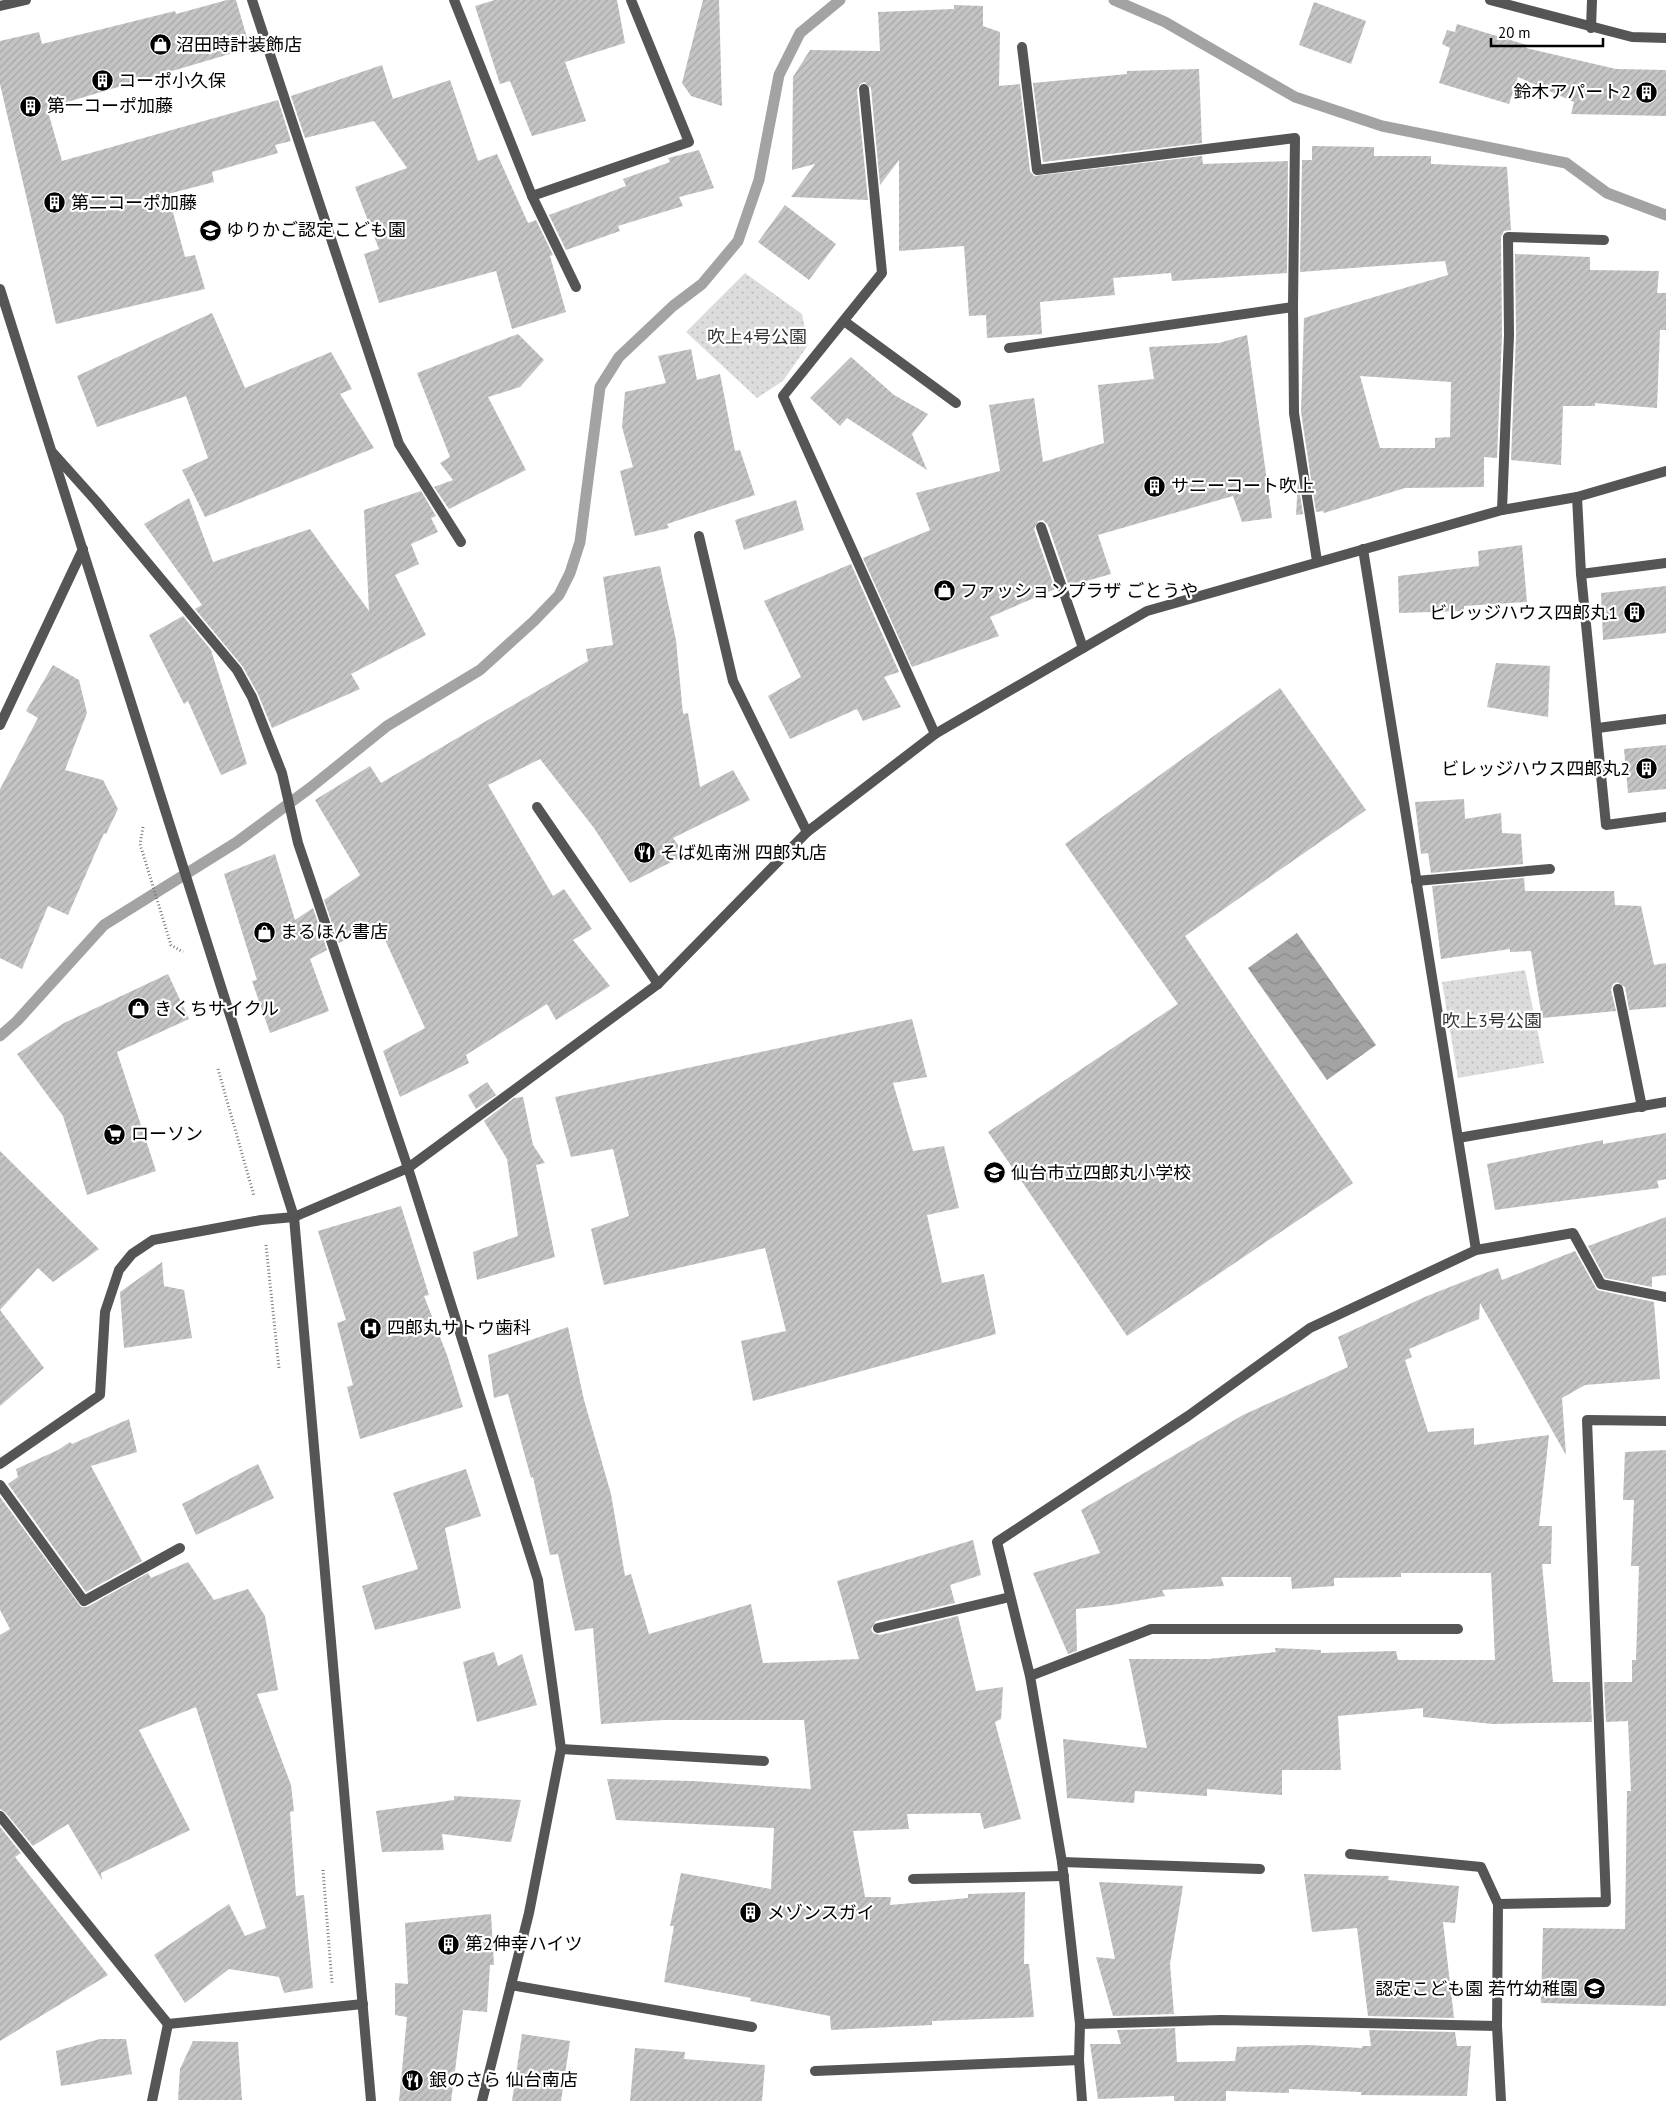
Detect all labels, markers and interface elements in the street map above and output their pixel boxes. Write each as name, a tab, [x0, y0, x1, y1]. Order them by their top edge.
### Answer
scale bar	[1491, 15, 1604, 47]
text: 20 m	[1498, 23, 1531, 42]
shop icon: 沼田時計装飾店	[148, 33, 172, 57]
place label: 沼田時計装飾店	[176, 33, 302, 56]
building icon: コーポ小久保	[90, 69, 114, 93]
place label: コーポ小久保	[118, 69, 226, 92]
place label: 鈴木アパート2	[1514, 80, 1631, 103]
building icon: 鈴木アパート2	[1635, 80, 1659, 104]
building icon: 第一コーポ加藤	[19, 94, 43, 118]
place label: 第一コーポ加藤	[47, 94, 173, 117]
building icon: 第二コーポ加藤	[43, 191, 67, 215]
place label: 第二コーポ加藤	[71, 191, 197, 214]
school or university icon: ゆりかご認定こども園	[198, 218, 222, 242]
place label: ゆりかご認定こども園	[226, 218, 406, 241]
park label: 吹上4号公園	[707, 325, 807, 348]
building icon: サニーコート吹上	[1143, 474, 1167, 498]
place label: サニーコート吹上	[1171, 474, 1315, 497]
shop icon: ファッションプラザ ごとうや	[932, 579, 956, 603]
place label: ファッションプラザ ごとうや	[960, 579, 1198, 602]
place label: ビレッジハウス四郎丸1	[1429, 601, 1618, 624]
building icon: ビレッジハウス四郎丸1	[1622, 601, 1646, 625]
place label: ビレッジハウス四郎丸2	[1441, 757, 1630, 780]
building icon: ビレッジハウス四郎丸2	[1634, 757, 1658, 781]
restaurant icon: そば処南洲 四郎丸店	[632, 841, 656, 865]
place label: そば処南洲 四郎丸店	[660, 841, 827, 864]
shop icon: まるほん書店	[252, 920, 276, 944]
place label: まるほん書店	[280, 920, 388, 943]
shop icon: きくちサイクル	[126, 997, 150, 1021]
place label: きくちサイクル	[154, 997, 279, 1020]
park label: 吹上3号公園	[1442, 1009, 1542, 1032]
supermarket icon: ローソン	[103, 1122, 127, 1146]
place label: ローソン	[131, 1122, 203, 1145]
school or university icon: 仙台市立四郎丸小学校	[983, 1161, 1007, 1185]
place label: 仙台市立四郎丸小学校	[1011, 1161, 1191, 1184]
hospital icon: 四郎丸サトウ歯科	[359, 1316, 383, 1340]
place label: 四郎丸サトウ歯科	[387, 1316, 531, 1339]
building icon: メゾンスガイ	[739, 1901, 763, 1925]
place label: メゾンスガイ	[767, 1901, 875, 1924]
building icon: 第2伸幸ハイツ	[437, 1932, 461, 1956]
place label: 第2伸幸ハイツ	[465, 1932, 582, 1955]
place label: 認定こども園 若竹幼稚園	[1375, 1977, 1578, 2000]
school or university icon: 認定こども園 若竹幼稚園	[1582, 1977, 1606, 2001]
restaurant icon: 銀のさら 仙台南店	[401, 2068, 425, 2092]
place label: 銀のさら 仙台南店	[429, 2068, 578, 2091]

